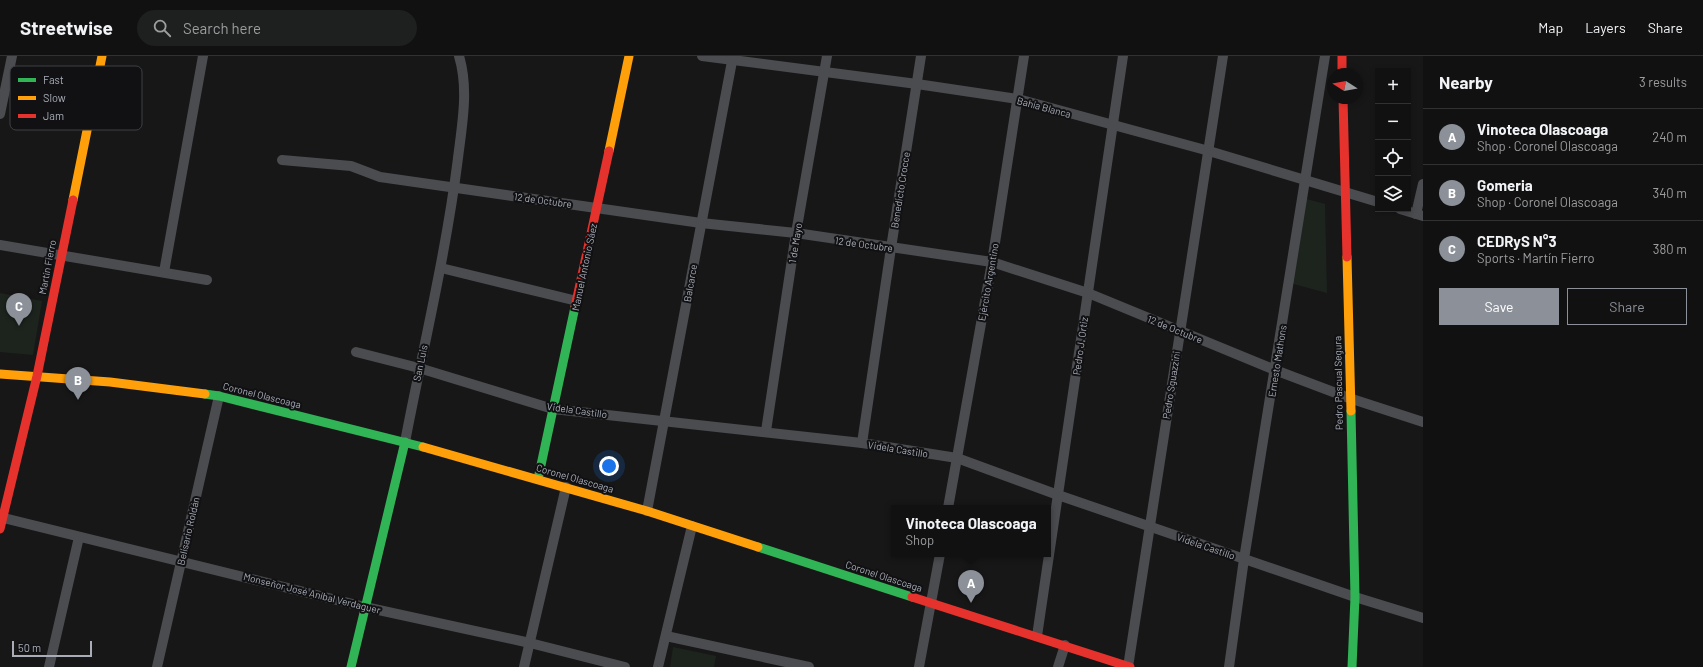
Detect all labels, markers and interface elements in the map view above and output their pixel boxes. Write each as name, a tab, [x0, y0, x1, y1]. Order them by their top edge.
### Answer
search box	[137, 10, 417, 46]
text: Streetwise	[20, 16, 113, 39]
icon: search	[151, 17, 173, 39]
text: Search here	[183, 19, 261, 37]
text: Map	[1538, 19, 1563, 36]
text: Layers	[1585, 19, 1626, 36]
text: Share	[1648, 19, 1683, 36]
legend	[10, 66, 142, 130]
north arrow	[1327, 68, 1363, 104]
map controls	[1375, 68, 1411, 212]
button: +	[1375, 68, 1411, 104]
text: Nearby	[1439, 72, 1493, 92]
text: Fast	[43, 73, 64, 86]
text: 3 results	[1639, 74, 1687, 90]
text: Slow	[43, 91, 66, 104]
street label: Bahía Blanca	[1016, 94, 1072, 120]
button: −	[1375, 104, 1411, 140]
text: Jam	[43, 109, 64, 122]
text: Vinoteca Olascoaga	[1477, 120, 1608, 138]
text: A	[1448, 129, 1456, 145]
text: 240 m	[1652, 129, 1687, 145]
text: Shop · Coronel Olascoaga	[1477, 138, 1618, 154]
button: locate	[1375, 140, 1411, 176]
street label: Benedicto Crocce	[888, 151, 912, 229]
button: layers	[1375, 176, 1411, 212]
text: Gomeria	[1477, 176, 1533, 194]
text: B	[1448, 185, 1456, 201]
text: 340 m	[1652, 185, 1687, 201]
street label: 12 de Octubre	[513, 190, 573, 210]
text: Shop · Coronel Olascoaga	[1477, 194, 1618, 210]
street label: Manuel Antonio Sáez	[569, 222, 599, 312]
street label: 1 de Mayo	[786, 222, 804, 264]
text: CEDRyS N°3	[1477, 232, 1557, 250]
street label: 12 de Octubre	[834, 234, 894, 254]
street label: Martín Fierro	[36, 239, 58, 295]
text: C	[1448, 241, 1456, 257]
text: 380 m	[1653, 241, 1687, 257]
street label: Ejército Argentino	[975, 242, 1001, 322]
text: Sports · Martín Fierro	[1477, 250, 1595, 266]
street label: Balcarce	[681, 263, 699, 303]
button: Save	[1439, 288, 1559, 325]
button: Share	[1567, 288, 1687, 325]
pin: C	[6, 293, 32, 326]
street label: 12 de Octubre	[1146, 312, 1204, 346]
street label: Pedro J. Ortiz	[1070, 316, 1090, 376]
street label: Ernesto Mathons	[1265, 324, 1289, 398]
street label: Pedro Pascual Segura	[1331, 336, 1345, 430]
street label: San Luis	[410, 344, 430, 382]
street label: Pedro Sguazzini	[1160, 350, 1182, 420]
pin: B	[65, 367, 91, 400]
street label: Coronel Olascoaga	[222, 379, 302, 411]
street label: Videla Castillo	[546, 400, 608, 420]
street label: Videla Castillo	[867, 438, 929, 460]
your location	[599, 456, 619, 476]
street label: Coronel Olascoaga	[535, 461, 615, 495]
street label: Belisario Roldán	[174, 496, 202, 566]
popup	[891, 505, 1051, 557]
text: Vinoteca Olascoaga	[905, 514, 1037, 532]
street label: Videla Castillo	[1175, 530, 1237, 562]
text: Shop	[905, 532, 934, 548]
street label: Coronel Olascoaga	[844, 558, 924, 594]
street label: Monseñor José Aníbal Verdaguer	[242, 570, 382, 616]
pin: A	[958, 570, 984, 603]
scale bar	[12, 639, 92, 658]
text: 50 m	[18, 641, 41, 654]

